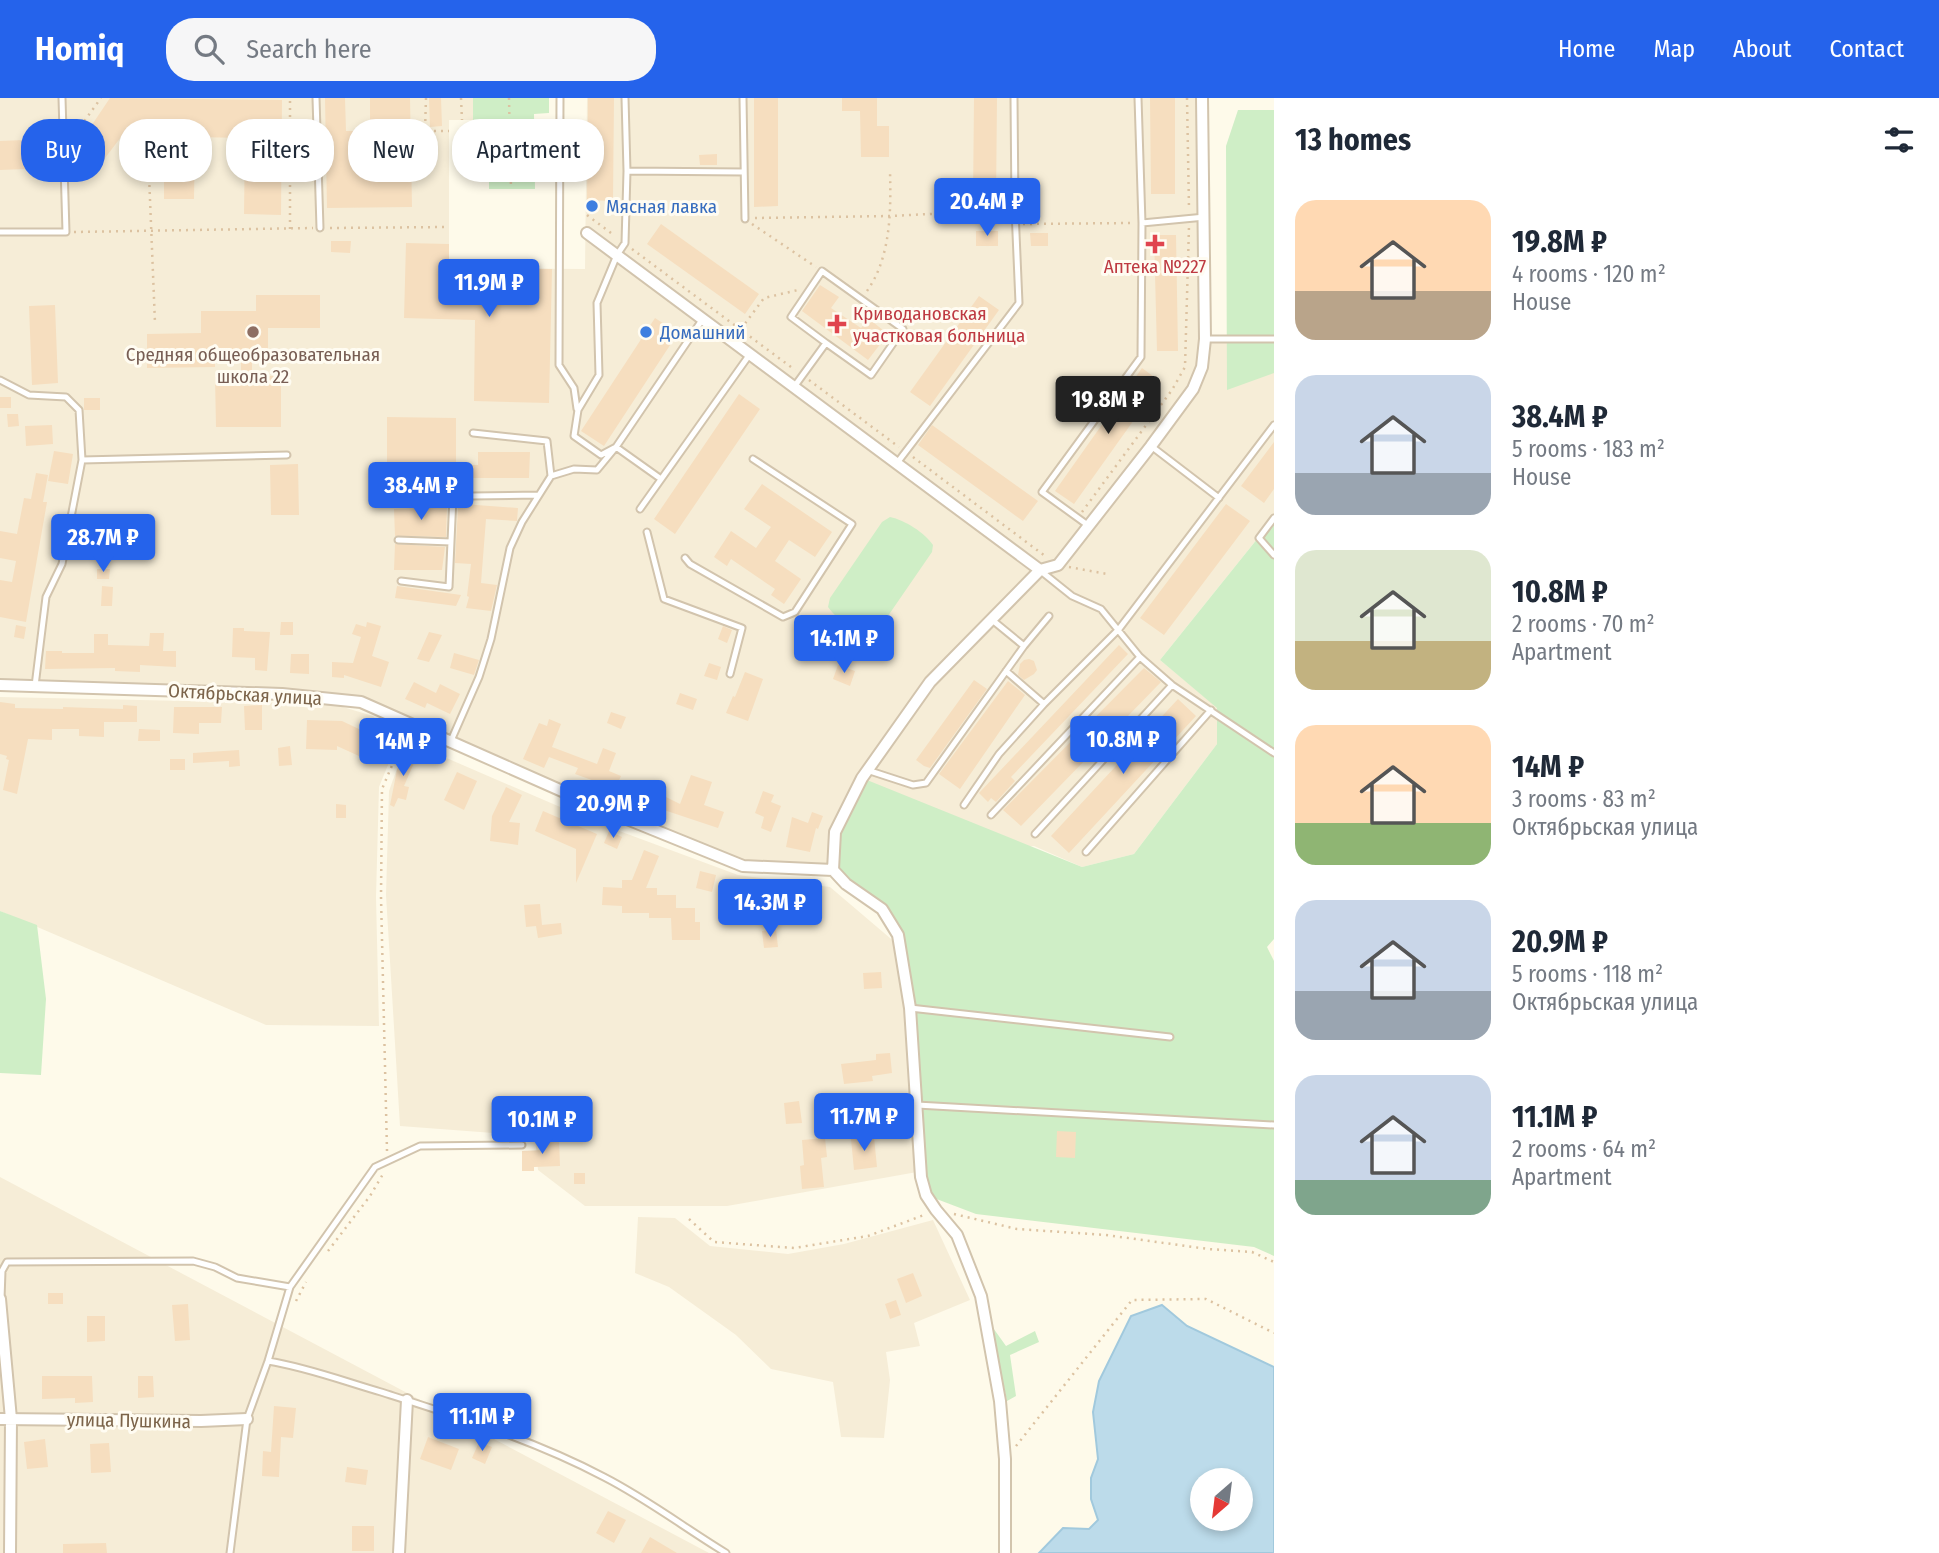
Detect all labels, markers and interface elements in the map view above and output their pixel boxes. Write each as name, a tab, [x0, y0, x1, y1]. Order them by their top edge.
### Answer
search box	[166, 18, 656, 81]
text: Homiq	[35, 29, 124, 69]
icon: search	[190, 30, 228, 68]
text: Search here	[246, 34, 371, 65]
text: Home	[1558, 35, 1615, 63]
text: Map	[1653, 35, 1695, 63]
text: About	[1733, 35, 1791, 63]
text: Contact	[1829, 35, 1904, 63]
chip: Buy	[21, 119, 105, 182]
chip: Rent	[119, 119, 212, 182]
chip: Filters	[226, 119, 334, 182]
chip: New	[348, 119, 438, 182]
chip: Apartment	[452, 119, 604, 182]
icon: filters	[1880, 121, 1918, 159]
text: 13 homes	[1295, 122, 1411, 158]
pin: 20.4M ₽	[922, 178, 1052, 238]
text: 20.4M ₽	[950, 187, 1024, 215]
place label: Мясная лавка	[606, 195, 717, 218]
marker: Мясная лавка	[584, 198, 600, 214]
text: 19.8M ₽	[1512, 224, 1607, 260]
icon: home	[1351, 228, 1435, 312]
marker: Аптека №227	[1147, 236, 1163, 252]
place label: Аптека №227	[1104, 255, 1207, 278]
pin: 11.9M ₽	[424, 260, 554, 319]
text: 4 rooms · 120 m²	[1512, 260, 1666, 288]
text: 11.9M ₽	[454, 268, 524, 296]
text: House	[1512, 288, 1571, 316]
place label: Криводановская участковая больница	[853, 302, 1025, 347]
marker: Криводановская участковая больница	[827, 314, 847, 334]
place label: Домашний	[659, 321, 746, 344]
marker: Средняя общеобразовательная школа 22	[245, 324, 261, 340]
marker: Домашний	[638, 324, 654, 340]
place label: Средняя общеобразовательная школа 22	[126, 343, 380, 388]
pin: 19.8M ₽	[1043, 376, 1173, 436]
text: 19.8M ₽	[1072, 385, 1144, 413]
text: 38.4M ₽	[1512, 399, 1608, 435]
icon: home	[1351, 403, 1435, 487]
text: 5 rooms · 183 m²	[1512, 435, 1665, 463]
pin: 38.4M ₽	[356, 462, 486, 522]
text: House	[1512, 463, 1571, 491]
text: 38.4M ₽	[384, 471, 458, 499]
pin: 28.7M ₽	[38, 514, 168, 574]
text: 28.7M ₽	[67, 523, 139, 551]
text: 10.8M ₽	[1512, 574, 1608, 610]
icon: home	[1351, 578, 1435, 662]
text: 2 rooms · 70 m²	[1512, 610, 1655, 638]
pin: 14.1M ₽	[779, 616, 909, 675]
text: 14.1M ₽	[810, 624, 878, 652]
text: Apartment	[1512, 638, 1612, 666]
street label: Октябрьская улица	[168, 679, 322, 710]
pin: 10.8M ₽	[1058, 716, 1188, 776]
pin: 14M ₽	[354, 718, 452, 778]
text: 10.8M ₽	[1086, 725, 1160, 753]
text: 14M ₽	[375, 727, 431, 755]
text: 14M ₽	[1512, 749, 1584, 785]
icon: home	[1351, 753, 1435, 837]
pin: 20.9M ₽	[548, 780, 678, 840]
text: 3 rooms · 83 m²	[1512, 785, 1656, 813]
text: 20.9M ₽	[576, 789, 650, 817]
text: Октябрьская улица	[1512, 813, 1698, 841]
pin: 14.3M ₽	[705, 880, 835, 939]
text: 14.3M ₽	[734, 888, 806, 916]
text: 20.9M ₽	[1512, 924, 1608, 960]
icon: home	[1351, 928, 1435, 1012]
text: 5 rooms · 118 m²	[1512, 960, 1663, 988]
text: Октябрьская улица	[1512, 988, 1698, 1016]
pin: 11.7M ₽	[799, 1094, 929, 1153]
pin: 10.1M ₽	[477, 1096, 607, 1156]
text: 11.1M ₽	[1512, 1099, 1597, 1135]
text: 11.7M ₽	[830, 1102, 898, 1130]
icon: home	[1351, 1103, 1435, 1187]
text: 10.1M ₽	[508, 1105, 576, 1133]
text: 2 rooms · 64 m²	[1512, 1135, 1656, 1163]
text: Apartment	[1512, 1163, 1612, 1191]
pin: 11.1M ₽	[417, 1394, 547, 1453]
text: 11.1M ₽	[449, 1402, 515, 1430]
street label: улица Пушкина	[67, 1408, 191, 1433]
north arrow	[1190, 1468, 1253, 1531]
map controls	[1190, 1468, 1253, 1531]

